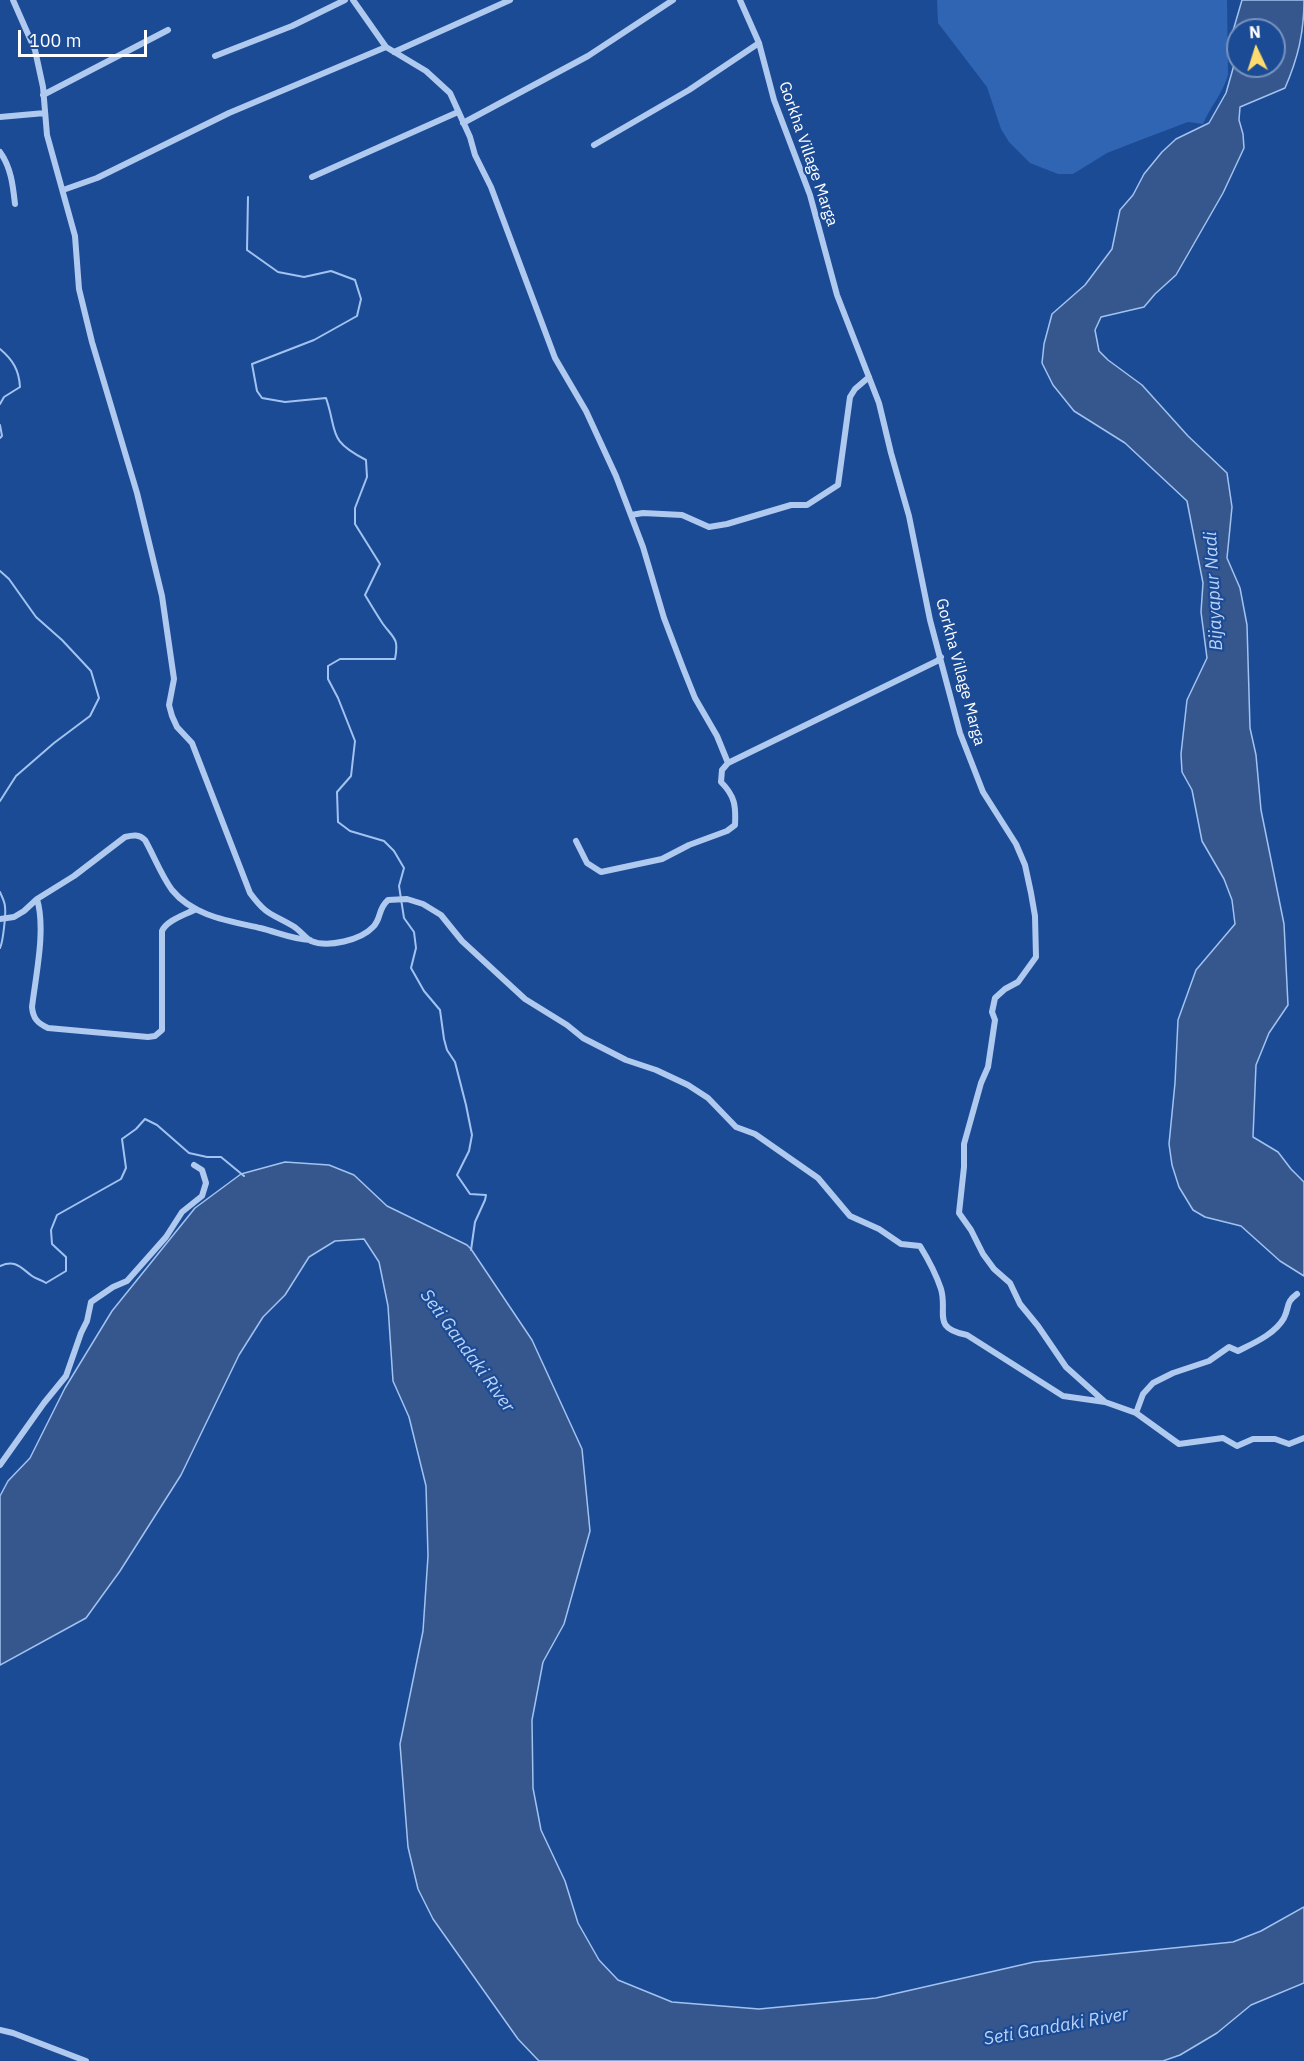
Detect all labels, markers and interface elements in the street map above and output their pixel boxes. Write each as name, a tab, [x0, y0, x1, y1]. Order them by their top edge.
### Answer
scale bar	[21, 18, 150, 56]
north arrow	[1226, 18, 1286, 78]
text: N	[1248, 22, 1261, 42]
text: 100 m	[29, 29, 81, 52]
street label: Gorkha Village Marga	[774, 79, 842, 229]
water label: Bijayapur Nadi	[1200, 531, 1228, 651]
street label: Gorkha Village Marga	[931, 596, 989, 748]
water label: Seti Gandaki River	[415, 1285, 519, 1417]
water label: Seti Gandaki River	[982, 2004, 1130, 2050]

